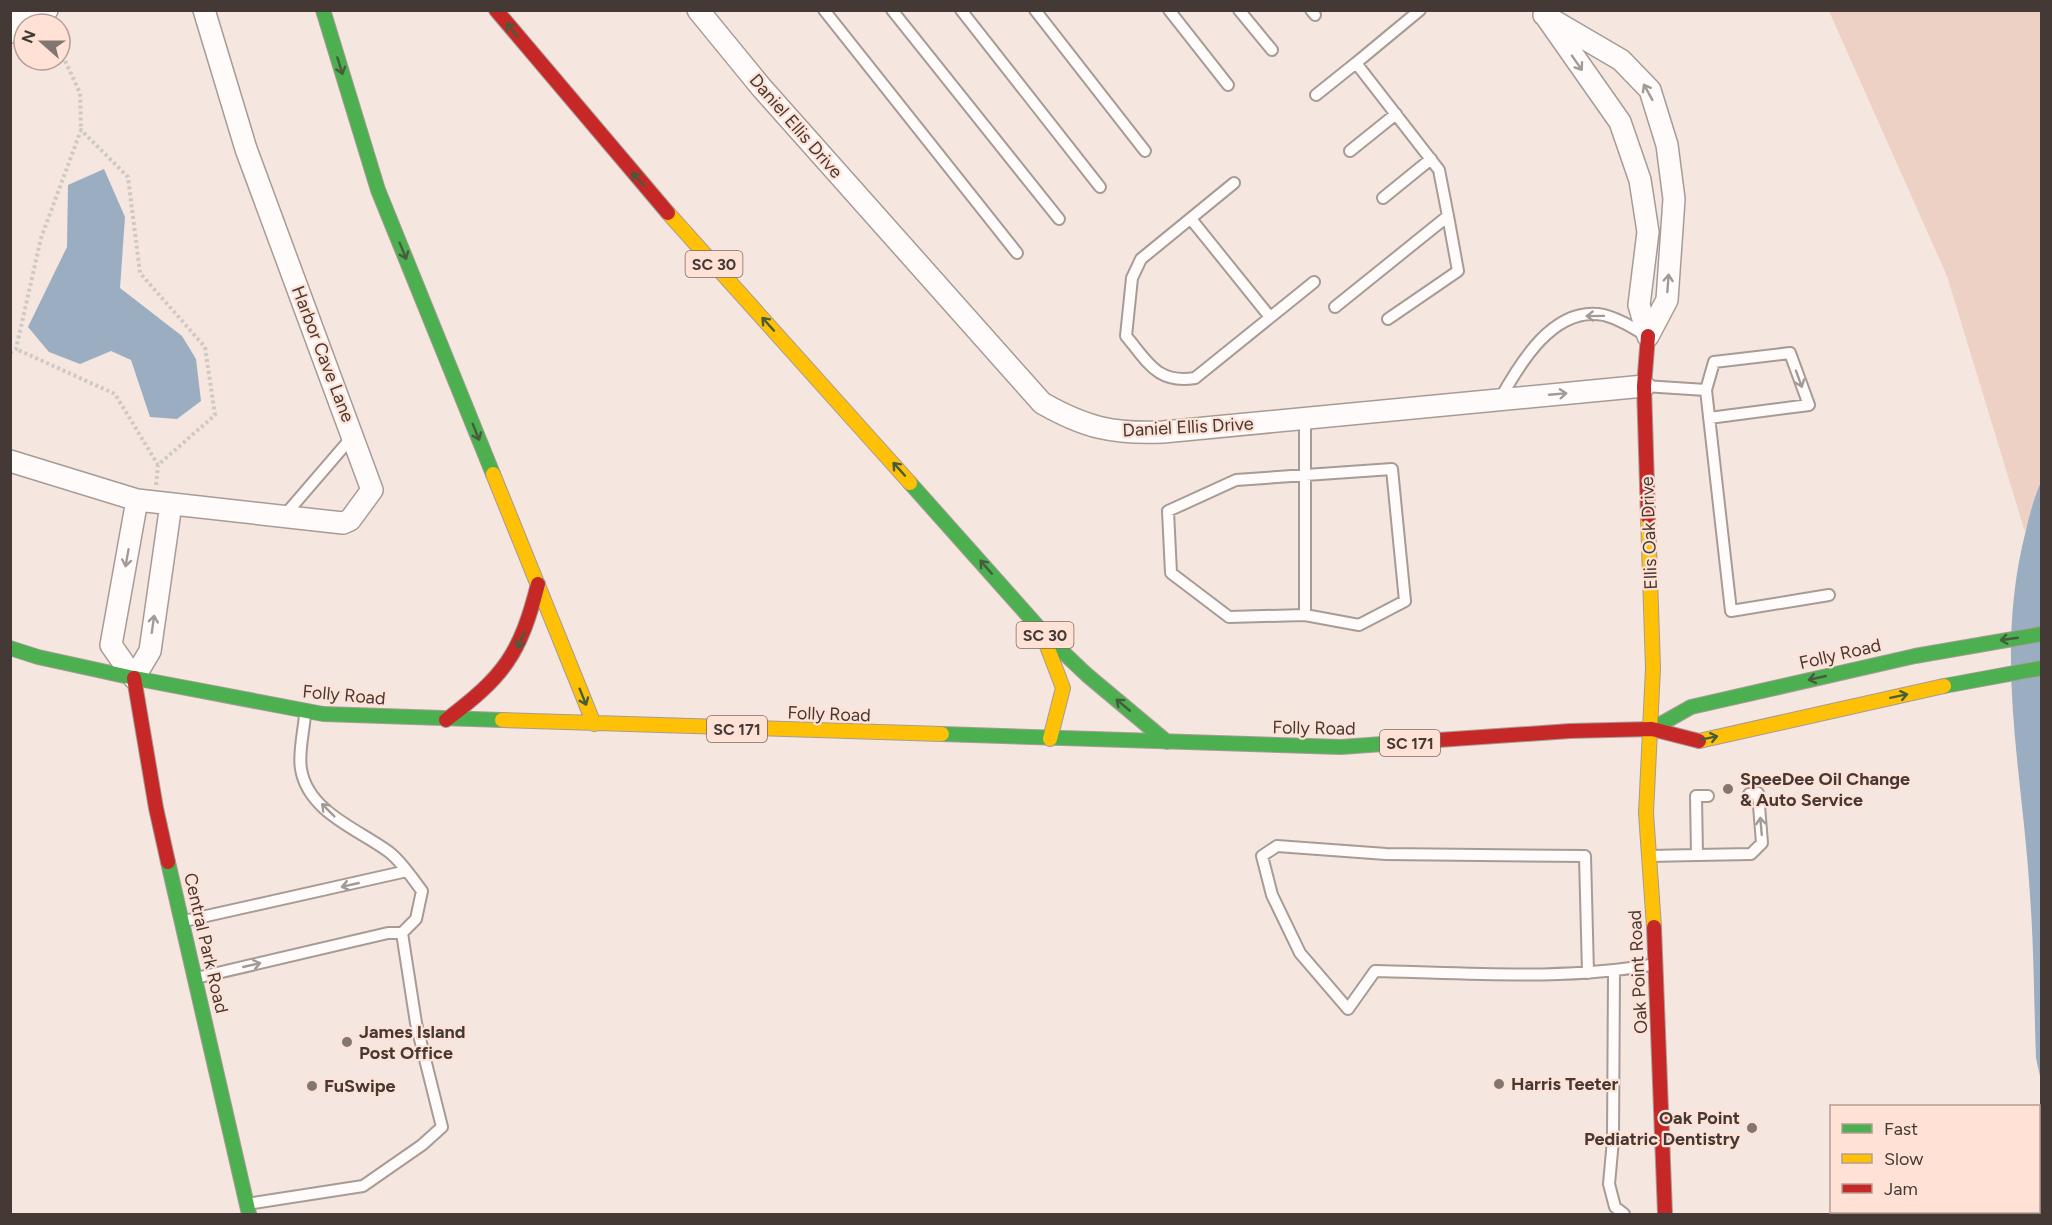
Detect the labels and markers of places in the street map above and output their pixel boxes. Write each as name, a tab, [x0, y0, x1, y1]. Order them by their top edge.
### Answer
place label: SpeeDee Oil Change & Auto Service	[1740, 768, 1910, 811]
marker: SpeeDee Oil Change & Auto Service	[1721, 782, 1735, 796]
place label: James Island Post Office	[359, 1021, 465, 1064]
marker: James Island Post Office	[340, 1035, 354, 1049]
place label: Harris Teeter	[1511, 1073, 1618, 1095]
place label: FuSwipe	[324, 1075, 396, 1097]
marker: Harris Teeter	[1492, 1077, 1506, 1091]
marker: FuSwipe	[305, 1079, 319, 1093]
place label: Oak Point Pediatric Dentistry	[1584, 1107, 1741, 1150]
marker: Oak Point Pediatric Dentistry	[1745, 1121, 1759, 1135]

